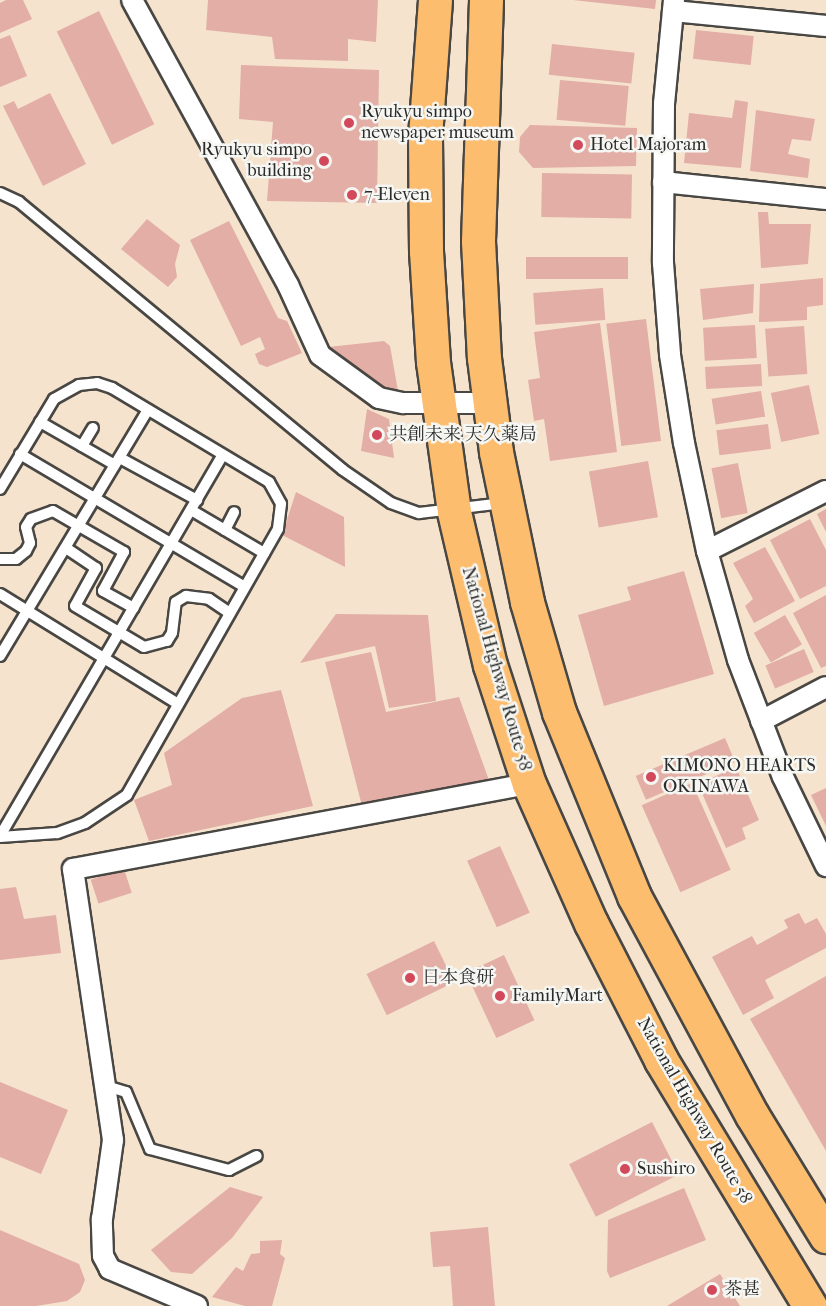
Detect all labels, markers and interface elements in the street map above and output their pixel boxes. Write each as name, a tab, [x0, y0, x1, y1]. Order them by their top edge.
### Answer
place label: Ryukyu simpo newspaper museum	[361, 102, 514, 144]
marker: Ryukyu simpo newspaper museum	[342, 116, 356, 130]
place label: Hotel Majoram	[590, 134, 706, 156]
marker: Hotel Majoram	[571, 138, 585, 152]
place label: Ryukyu simpo building	[201, 140, 312, 182]
marker: Ryukyu simpo building	[317, 154, 331, 168]
place label: 7-Eleven	[364, 184, 430, 206]
marker: 7-Eleven	[345, 188, 359, 202]
place label: 共創未来 天久薬局	[389, 424, 537, 446]
marker: 共創未来 天久薬局	[370, 428, 384, 442]
street label: National Highway Route 58	[457, 564, 535, 774]
place label: KIMONO HEARTS OKINAWA	[663, 756, 816, 798]
marker: KIMONO HEARTS OKINAWA	[644, 770, 658, 784]
place label: 日本食研	[422, 967, 494, 989]
marker: 日本食研	[403, 971, 417, 985]
place label: FamilyMart	[512, 985, 603, 1007]
marker: FamilyMart	[493, 989, 507, 1003]
street label: National Highway Route 58	[632, 1014, 756, 1208]
place label: Sushiro	[637, 1158, 695, 1180]
marker: Sushiro	[618, 1162, 632, 1176]
place label: 茶甚	[724, 1279, 760, 1301]
marker: 茶甚	[705, 1283, 719, 1297]

